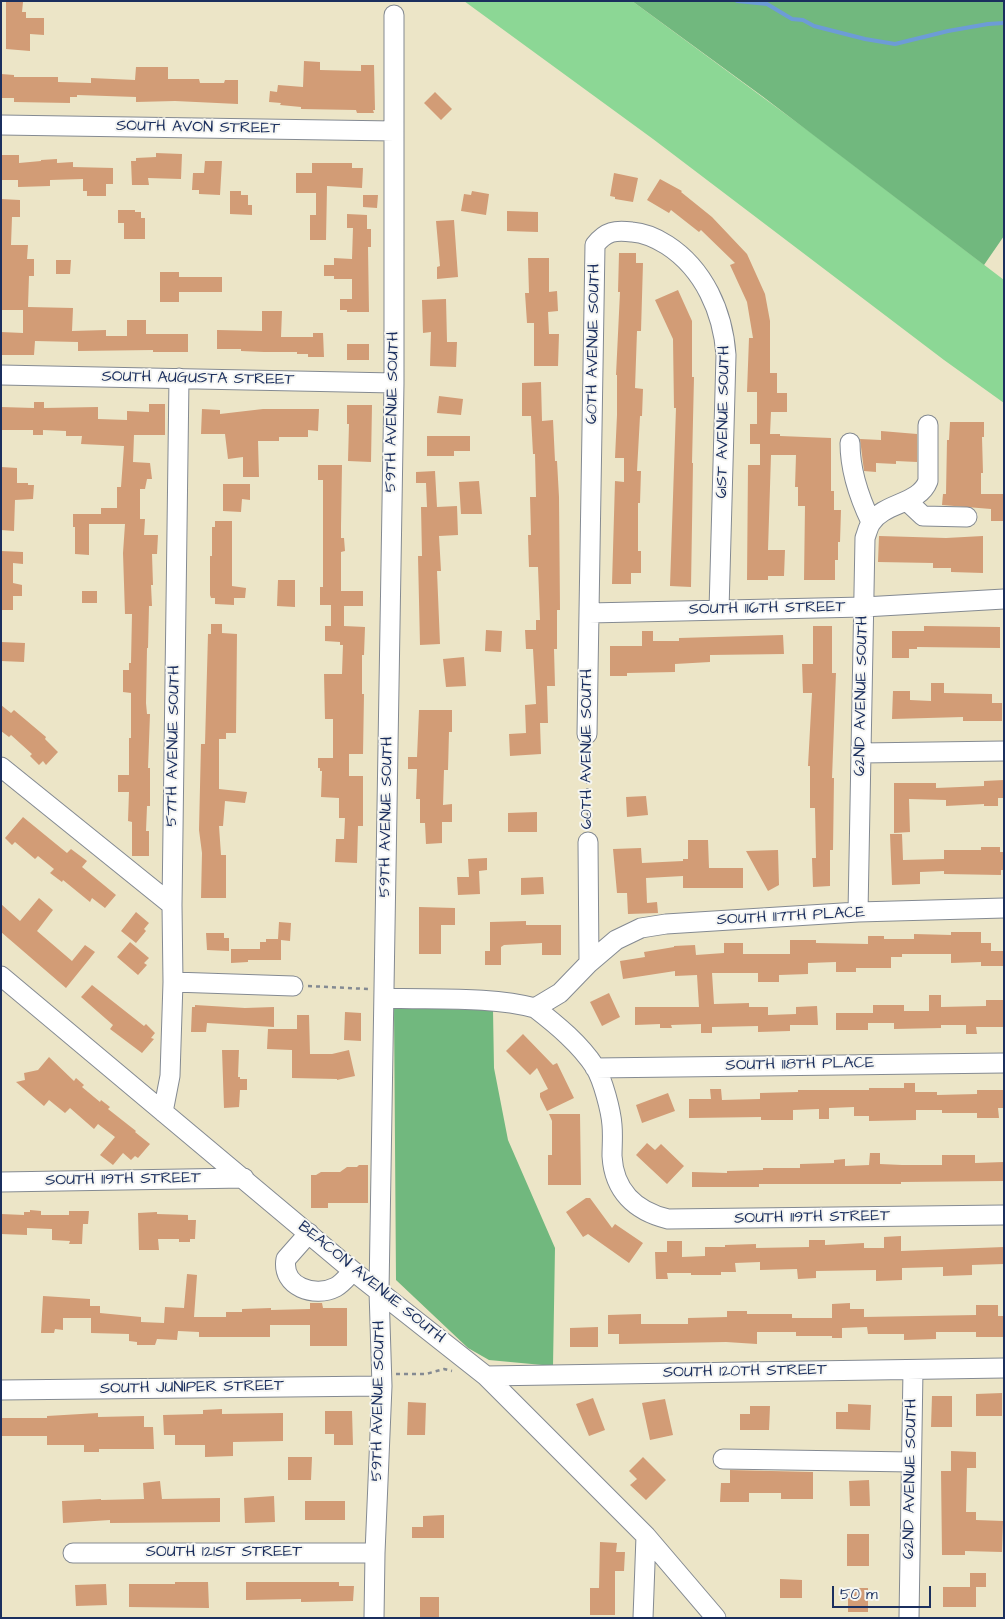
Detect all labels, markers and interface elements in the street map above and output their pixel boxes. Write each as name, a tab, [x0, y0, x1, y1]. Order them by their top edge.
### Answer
street label: SOUTH AVON STREET	[116, 117, 280, 139]
street label: 60TH AVENUE SOUTH	[583, 264, 605, 424]
street label: 59TH AVENUE SOUTH	[382, 331, 404, 493]
street label: 61ST AVENUE SOUTH	[713, 345, 735, 499]
street label: SOUTH AUGUSTA STREET	[101, 368, 295, 390]
street label: SOUTH 116TH STREET	[688, 598, 846, 620]
street label: 62ND AVENUE SOUTH	[851, 616, 873, 776]
street label: 57TH AVENUE SOUTH	[163, 665, 185, 827]
street label: 60TH AVENUE SOUTH	[578, 669, 598, 829]
street label: 59TH AVENUE SOUTH	[376, 736, 398, 898]
street label: SOUTH 117TH PLACE	[716, 904, 866, 930]
street label: SOUTH 118TH PLACE	[725, 1054, 875, 1076]
street label: SOUTH 119TH STREET	[45, 1169, 201, 1191]
street label: SOUTH 119TH STREET	[734, 1207, 890, 1229]
street label: BEACON AVENUE SOUTH	[294, 1218, 448, 1348]
street label: 59TH AVENUE SOUTH	[368, 1320, 390, 1482]
street label: SOUTH 120TH STREET	[663, 1361, 827, 1383]
street label: SOUTH JUNIPER STREET	[100, 1377, 284, 1399]
street label: 62ND AVENUE SOUTH	[900, 1399, 922, 1559]
street label: SOUTH 121ST STREET	[146, 1543, 302, 1563]
scale bar	[835, 1576, 934, 1608]
text: 50 m	[840, 1584, 878, 1605]

